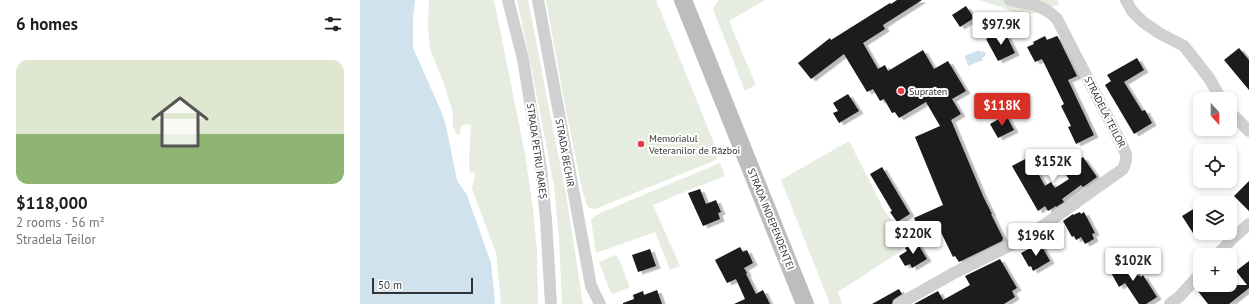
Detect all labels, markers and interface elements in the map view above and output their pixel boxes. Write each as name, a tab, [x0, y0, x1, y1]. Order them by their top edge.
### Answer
pin: $97.9K	[968, 12, 1034, 46]
text: 6 homes	[16, 13, 78, 35]
icon: filters	[322, 13, 344, 35]
text: $97.9K	[981, 16, 1021, 33]
street label: STRADELA TEILOR	[1081, 74, 1129, 150]
place label: Supraten	[909, 85, 947, 98]
icon: home	[144, 86, 216, 158]
marker: Supraten	[896, 86, 906, 96]
north arrow	[1193, 92, 1237, 136]
map controls	[1193, 92, 1237, 292]
pin: $118K	[974, 93, 1030, 127]
text: $118K	[983, 97, 1021, 114]
street label: STRADA PETRU RAREȘ	[524, 102, 550, 200]
street label: STRADA BECHIR	[553, 118, 577, 188]
place label: Memorialul Veteranilor de Război	[648, 132, 740, 157]
marker: Memorialul Veteranilor de Război	[636, 139, 646, 149]
button: locate	[1193, 144, 1237, 188]
pin: $152K	[1025, 149, 1081, 183]
text: $152K	[1034, 153, 1072, 170]
street label: STRADA INDEPENDENȚEI	[745, 166, 797, 272]
text: $118,000	[16, 192, 88, 214]
button: layers	[1193, 196, 1237, 240]
text: 2 rooms · 56 m²	[16, 214, 105, 231]
pin: $220K	[885, 221, 941, 255]
pin: $196K	[1008, 223, 1064, 257]
text: $220K	[894, 225, 932, 242]
text: $196K	[1017, 227, 1055, 244]
text: Stradela Teilor	[16, 231, 96, 248]
pin: $102K	[1105, 248, 1161, 282]
button: +	[1193, 248, 1237, 292]
text: $102K	[1114, 252, 1152, 269]
scale bar	[372, 276, 473, 295]
text: 50 m	[378, 278, 402, 292]

